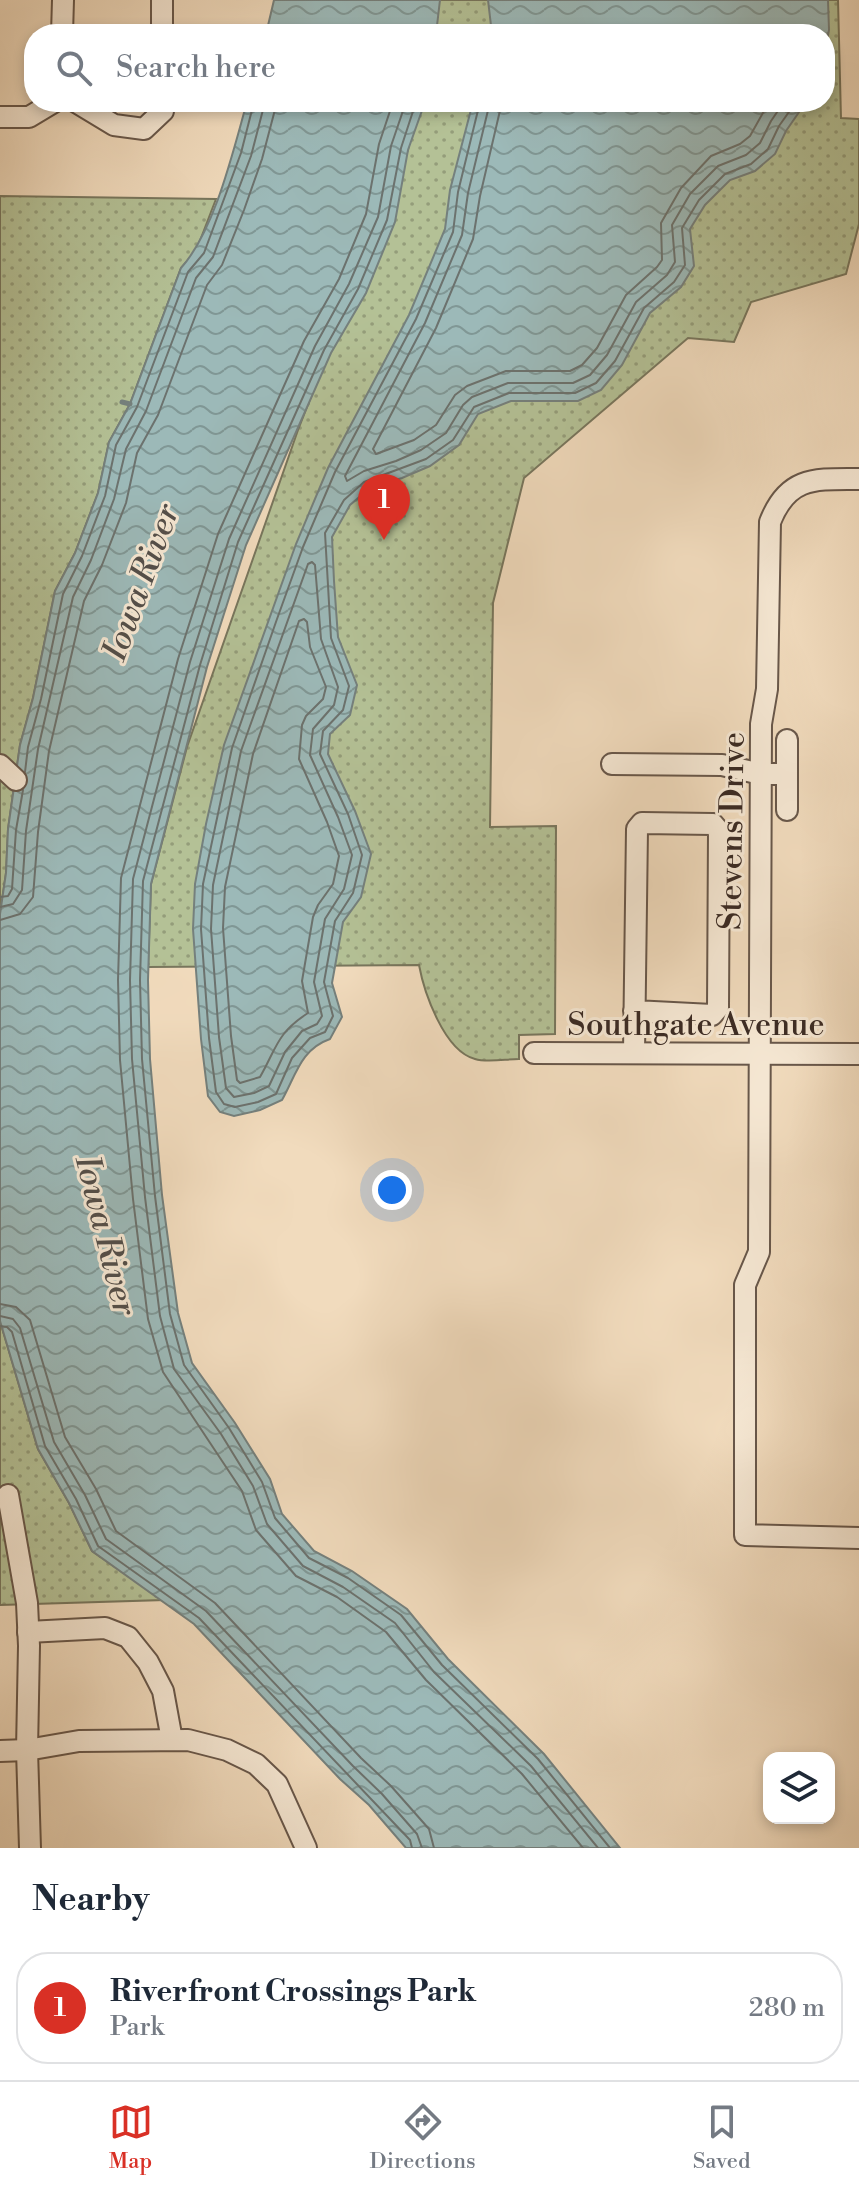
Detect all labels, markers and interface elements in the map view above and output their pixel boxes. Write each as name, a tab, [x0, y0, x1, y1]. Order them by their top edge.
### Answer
search box	[24, 24, 835, 112]
icon: search	[52, 46, 96, 90]
text: Search here	[116, 49, 276, 87]
pin: 1	[358, 474, 410, 540]
water label: Iowa River	[94, 498, 190, 668]
street label: Stevens Drive	[710, 732, 754, 930]
street label: Southgate Avenue	[567, 1005, 825, 1045]
water label: Iowa River	[65, 1150, 145, 1321]
your location	[372, 1170, 412, 1210]
map controls	[763, 1752, 835, 1824]
button: layers	[763, 1752, 835, 1824]
text: Nearby	[32, 1879, 150, 1921]
text: Riverfront Crossings Park	[110, 1973, 476, 2011]
text: 1	[54, 1992, 66, 2024]
text: 280 m	[749, 1992, 825, 2024]
text: Park	[110, 2011, 164, 2043]
tab: Map	[109, 2100, 153, 2175]
tab: Directions	[370, 2100, 476, 2175]
tab: Saved	[693, 2100, 750, 2175]

